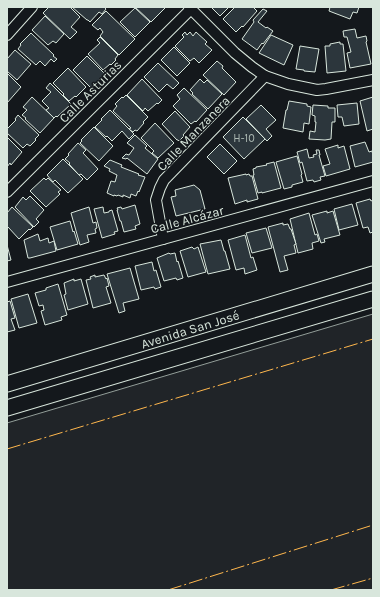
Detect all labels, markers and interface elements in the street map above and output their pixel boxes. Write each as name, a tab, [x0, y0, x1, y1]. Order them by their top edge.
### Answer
street label: Calle Asturias	[56, 57, 125, 126]
street label: Calle Manzanera	[154, 93, 233, 174]
house number: H-10	[233, 132, 255, 145]
street label: Calle Alcázar	[149, 202, 226, 236]
street label: Avenida San José	[139, 307, 241, 352]

